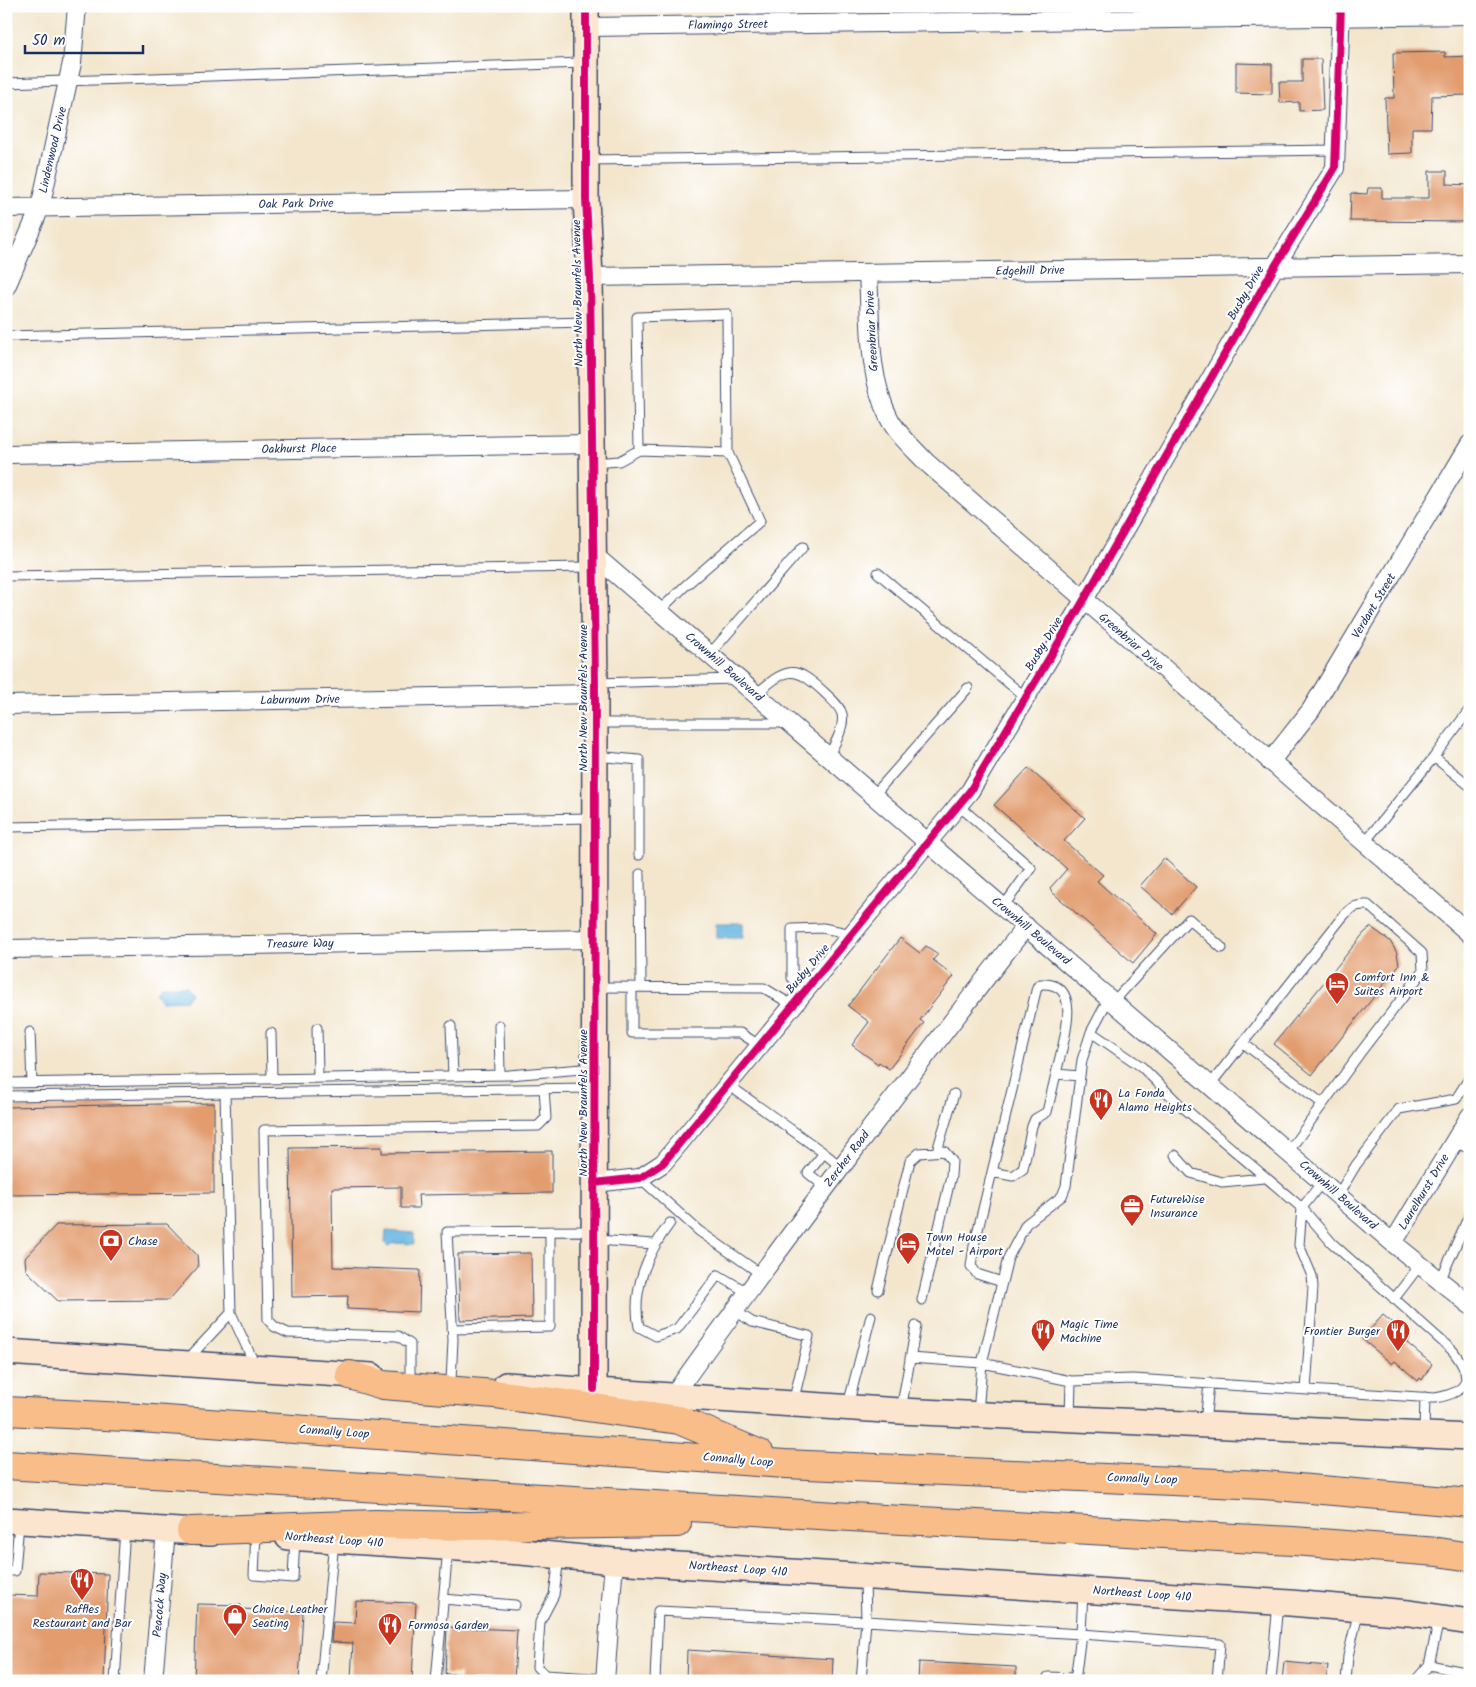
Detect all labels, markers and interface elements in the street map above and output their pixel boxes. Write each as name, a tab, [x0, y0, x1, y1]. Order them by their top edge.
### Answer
street label: Flamingo Street	[688, 15, 769, 35]
scale bar	[25, 22, 142, 54]
text: 50 m	[32, 29, 66, 53]
street label: Lindenwood Drive	[34, 104, 72, 195]
street label: Oak Park Drive	[258, 194, 334, 214]
street label: North New Braunfels Avenue	[567, 219, 589, 367]
street label: Edgehill Drive	[995, 261, 1065, 281]
street label: Busby Drive	[1223, 262, 1270, 324]
street label: Greenbriar Drive	[860, 289, 884, 372]
street label: Oakhurst Place	[261, 439, 337, 459]
street label: Verdant Street	[1347, 569, 1401, 642]
street label: Greenbriar Drive	[1094, 608, 1168, 676]
street label: Busby Drive	[1020, 613, 1068, 675]
street label: North New Braunfels Avenue	[574, 624, 593, 772]
street label: Crownhill Boulevard	[680, 627, 768, 707]
street label: Laburnum Drive	[260, 690, 341, 710]
street label: Crownhill Boulevard	[987, 892, 1076, 971]
street label: Treasure Way	[266, 934, 334, 954]
street label: Busby Drive	[781, 939, 835, 998]
place label: Comfort Inn & Suites Airport	[1354, 968, 1429, 1001]
hotel icon: Comfort Inn & Suites Airport	[1324, 971, 1350, 1005]
street label: North New Braunfels Avenue	[574, 1029, 593, 1177]
place label: La Fonda Alamo Heights	[1118, 1084, 1192, 1117]
restaurant icon: La Fonda Alamo Heights	[1088, 1087, 1114, 1121]
street label: Zercher Road	[819, 1126, 875, 1191]
street label: Laurelhurst Drive	[1394, 1150, 1455, 1234]
street label: Crownhill Boulevard	[1294, 1155, 1382, 1235]
place label: FutureWise Insurance	[1150, 1190, 1205, 1223]
office icon: FutureWise Insurance	[1119, 1193, 1145, 1227]
bank icon: Chase	[98, 1228, 124, 1262]
place label: Town House Motel - Airport	[926, 1228, 1003, 1261]
hotel icon: Town House Motel - Airport	[895, 1231, 921, 1265]
place label: Chase	[128, 1232, 158, 1251]
place label: Magic Time Machine	[1060, 1315, 1119, 1348]
restaurant icon: Magic Time Machine	[1030, 1318, 1056, 1352]
restaurant icon: Frontier Burger	[1385, 1318, 1411, 1352]
place label: Frontier Burger	[1304, 1322, 1381, 1341]
street label: Connally Loop	[298, 1420, 370, 1444]
street label: Connally Loop	[702, 1447, 774, 1473]
street label: Connally Loop	[1106, 1468, 1178, 1490]
street label: Northeast Loop 410	[284, 1527, 384, 1553]
street label: Northeast Loop 410	[688, 1556, 788, 1582]
restaurant icon: Raffles Restaurant and Bar	[69, 1567, 95, 1601]
street label: Peacock Way	[148, 1572, 172, 1638]
street label: Northeast Loop 410	[1092, 1581, 1192, 1607]
place label: Raffles Restaurant and Bar	[32, 1600, 133, 1633]
place label: Choice Leather Seating	[252, 1600, 329, 1633]
shop icon: Choice Leather Seating	[222, 1603, 248, 1637]
restaurant icon: Formosa Garden	[377, 1612, 403, 1646]
place label: Formosa Garden	[408, 1616, 489, 1635]

